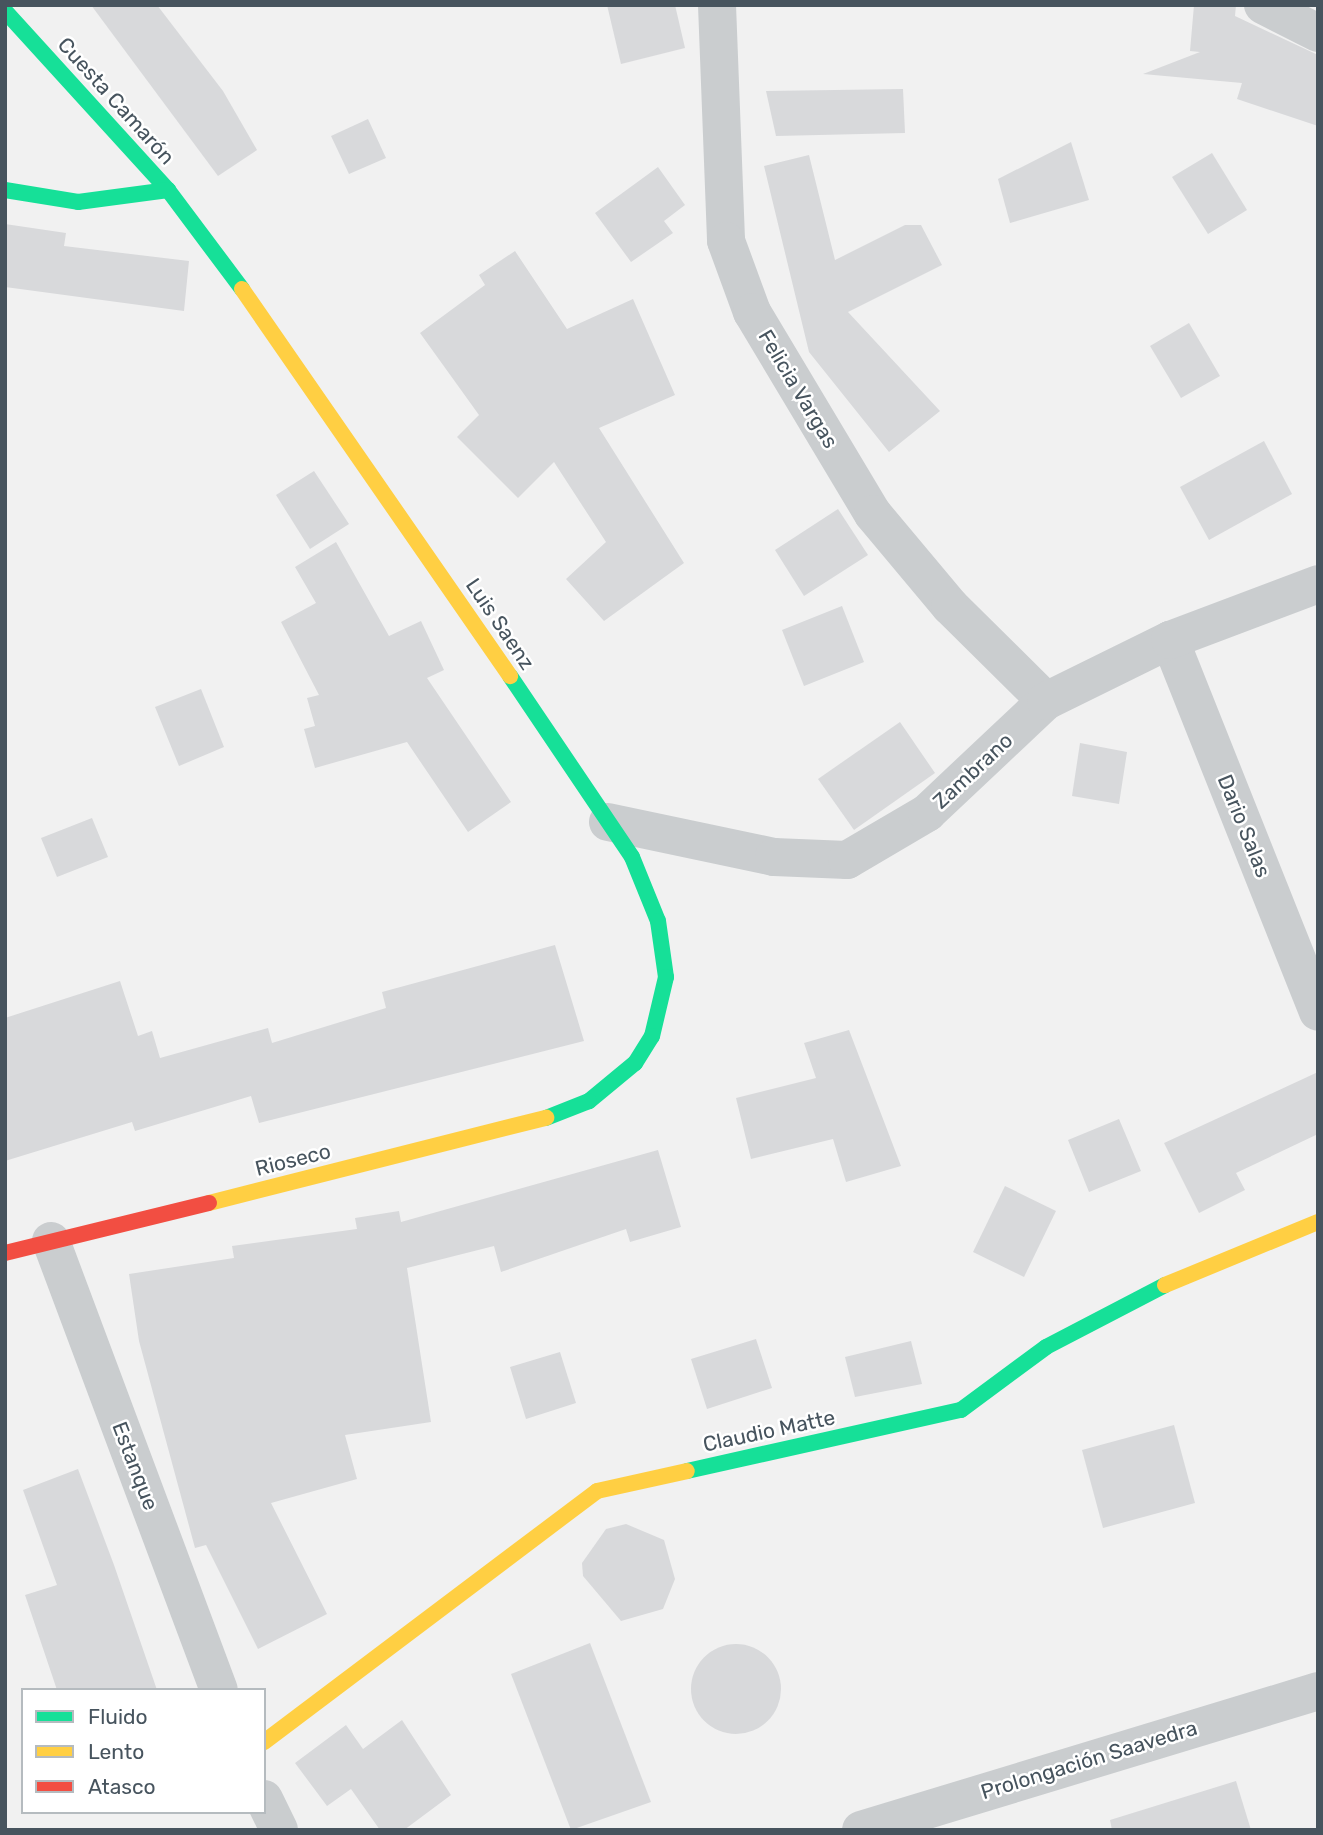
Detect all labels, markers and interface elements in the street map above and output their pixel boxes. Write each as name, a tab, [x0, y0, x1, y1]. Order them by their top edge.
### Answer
street label: Cuesta Camarón	[52, 32, 180, 170]
street label: Felicia Vargas	[753, 325, 843, 453]
street label: Luis Saenz	[460, 573, 540, 675]
street label: Zambrano	[928, 728, 1018, 814]
street label: Dario Salas	[1212, 771, 1276, 881]
street label: Rioseco	[253, 1138, 333, 1182]
street label: Claudio Matte	[701, 1405, 837, 1457]
street label: Estanque	[107, 1418, 163, 1514]
legend	[21, 1688, 266, 1814]
text: Fluido	[88, 1704, 148, 1729]
street label: Prolongación Saavedra	[978, 1715, 1200, 1805]
text: Lento	[88, 1739, 144, 1764]
text: Atasco	[88, 1774, 156, 1799]

